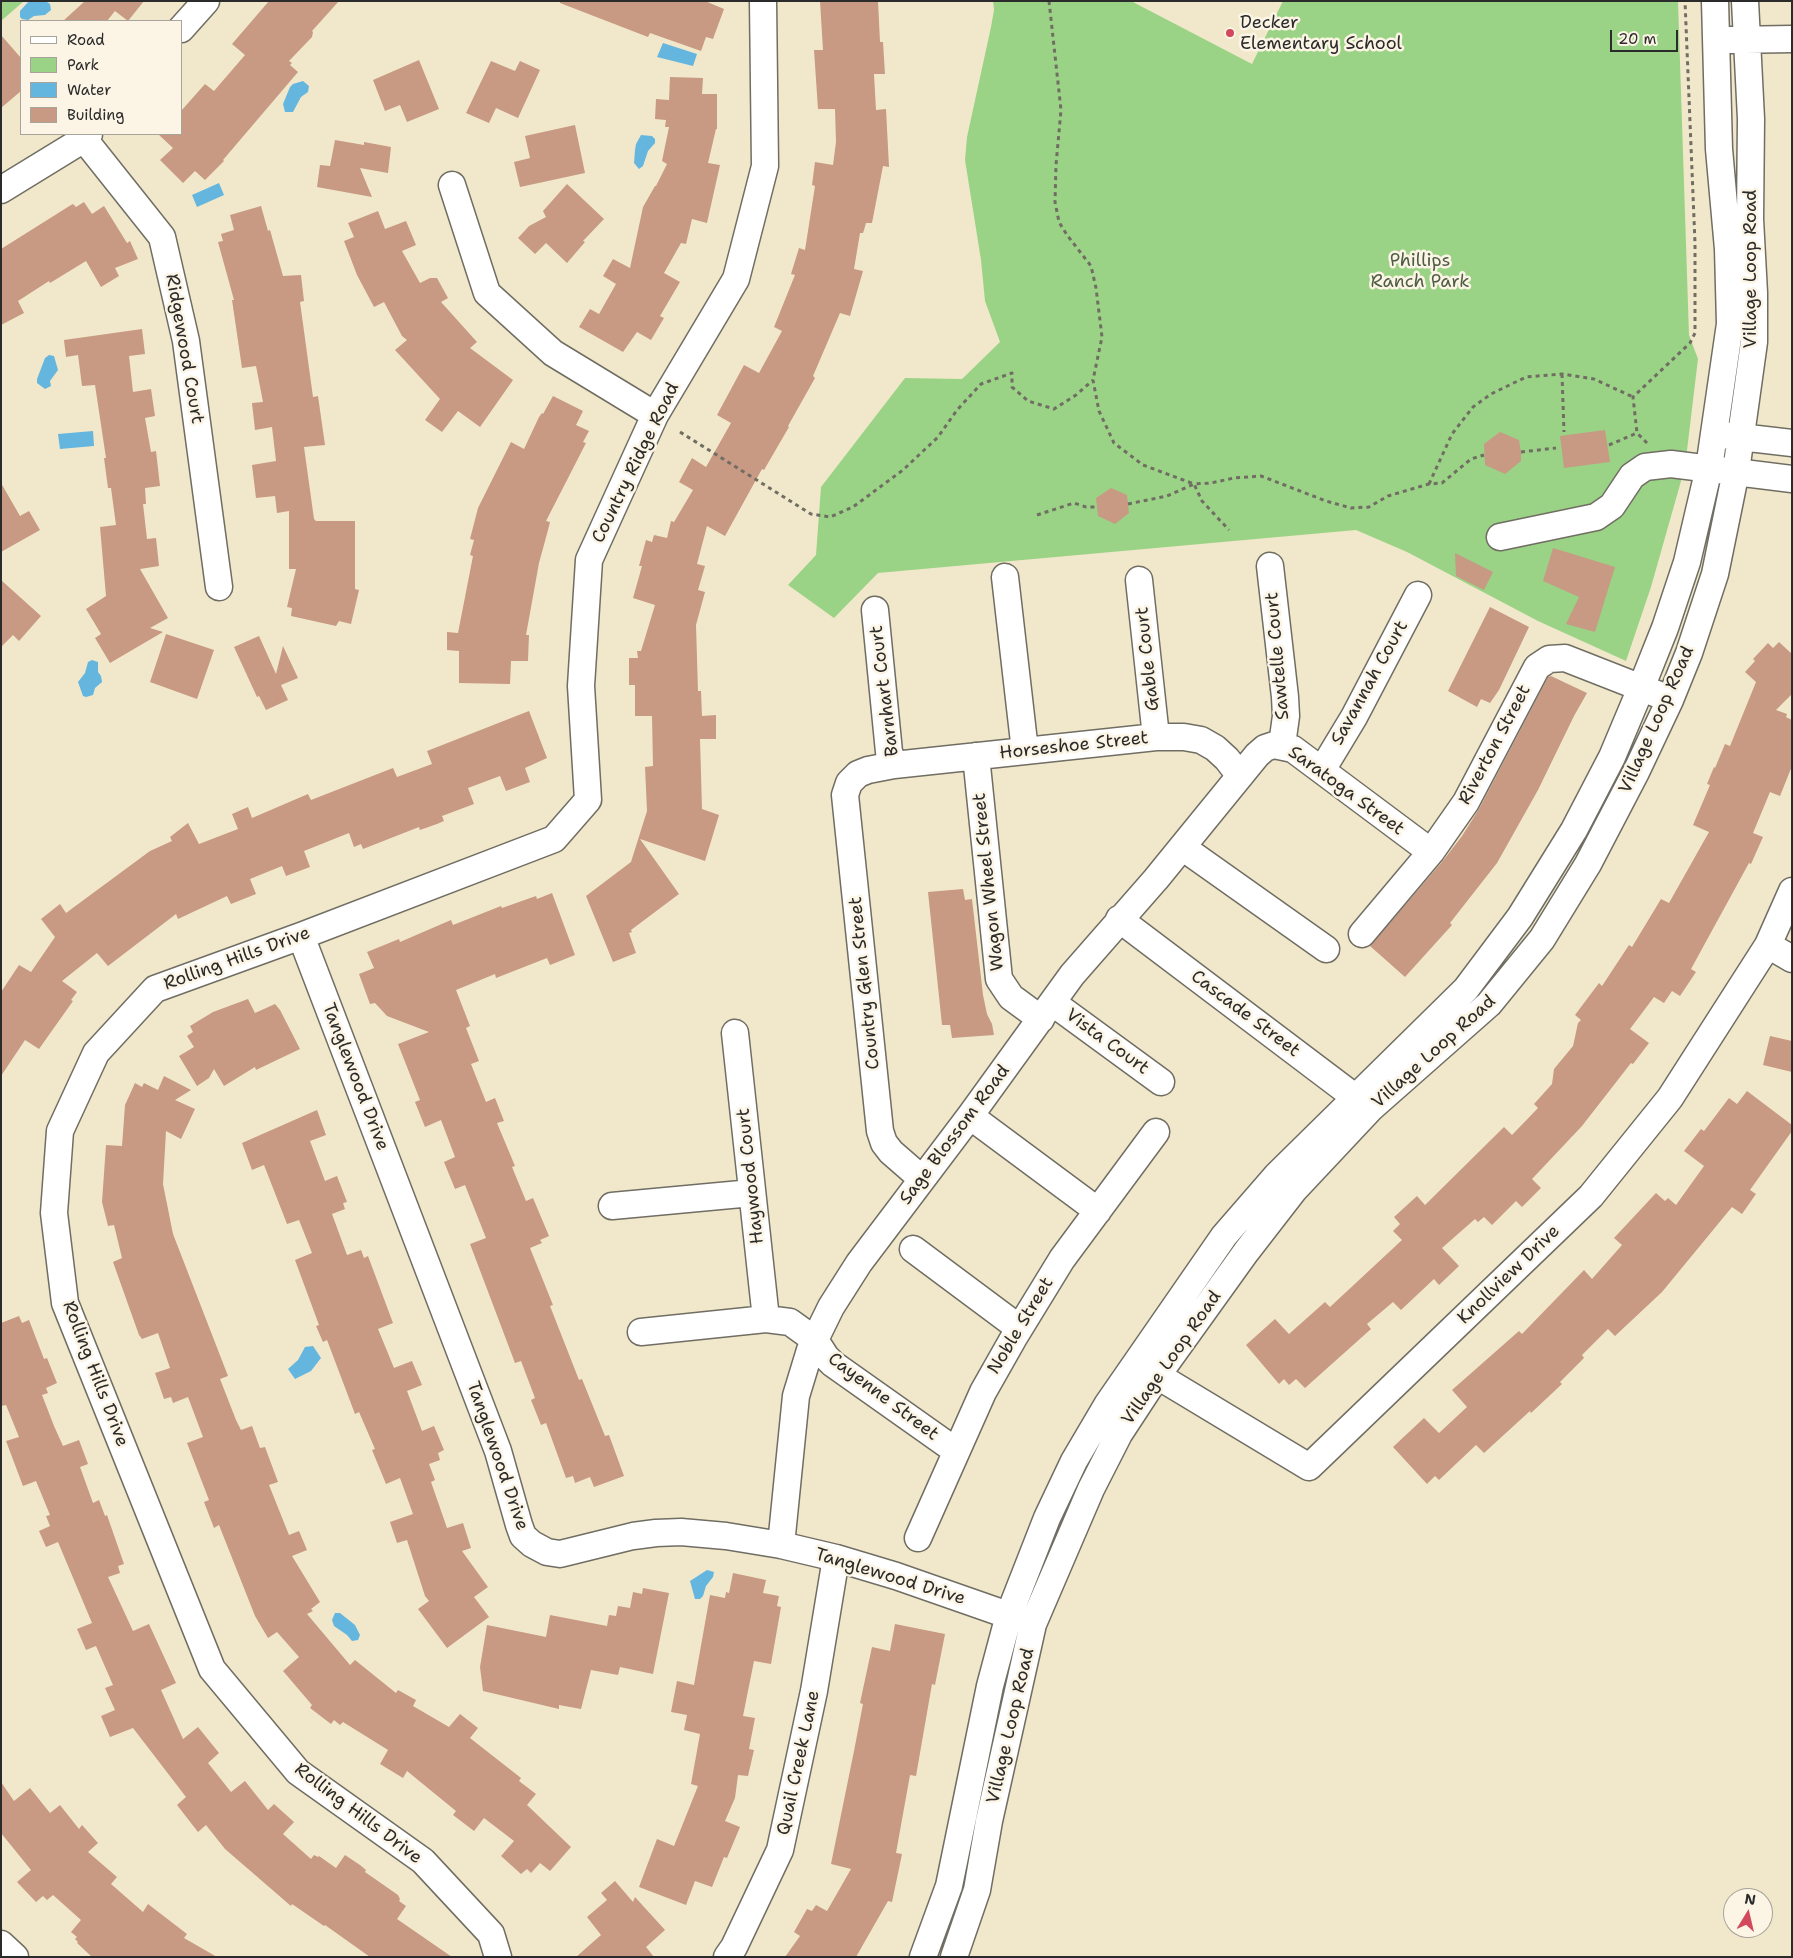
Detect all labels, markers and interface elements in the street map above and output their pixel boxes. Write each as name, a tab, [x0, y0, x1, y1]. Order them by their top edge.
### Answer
place label: Decker Elementary School	[1240, 12, 1402, 54]
legend	[20, 20, 182, 135]
scale bar	[1613, 20, 1680, 52]
marker: Decker Elementary School	[1224, 27, 1236, 39]
text: 20 m	[1618, 29, 1657, 49]
text: Road	[67, 30, 105, 50]
text: Park	[67, 55, 99, 75]
text: Water	[67, 80, 111, 100]
text: Building	[67, 105, 124, 125]
street label: Village Loop Road	[1740, 190, 1762, 348]
park label: Phillips Ranch Park	[1371, 250, 1469, 292]
street label: Ridgewood Court	[160, 272, 208, 426]
street label: Country Ridge Road	[588, 379, 684, 547]
street label: Sawtelle Court	[1262, 591, 1294, 721]
street label: Gable Court	[1132, 606, 1164, 712]
street label: Savannah Court	[1327, 617, 1413, 749]
street label: Barnhart Court	[866, 624, 904, 758]
street label: Village Loop Road	[1615, 643, 1699, 797]
street label: Riverton Street	[1454, 681, 1536, 809]
street label: Horseshoe Street	[998, 727, 1150, 765]
street label: Saratoga Street	[1284, 742, 1408, 840]
street label: Wagon Wheel Street	[969, 792, 1009, 972]
street label: Country Glen Street	[845, 895, 885, 1071]
street label: Rolling Hills Drive	[161, 922, 313, 996]
street label: Cascade Street	[1186, 966, 1304, 1062]
street label: Village Loop Road	[1368, 991, 1500, 1113]
street label: Tanglewood Drive	[317, 1000, 393, 1154]
street label: Vista Court	[1061, 1005, 1153, 1079]
street label: Sage Blossom Road	[895, 1061, 1015, 1209]
street label: Haywood Court	[733, 1107, 769, 1245]
street label: Knollview Drive	[1453, 1221, 1565, 1329]
street label: Noble Street	[984, 1274, 1058, 1378]
street label: Village Loop Road	[1118, 1287, 1226, 1429]
street label: Rolling Hills Drive	[57, 1298, 133, 1450]
street label: Cayenne Street	[823, 1348, 943, 1446]
street label: Tanglewood Drive	[461, 1379, 533, 1533]
street label: Tanglewood Drive	[812, 1544, 968, 1610]
street label: Village Loop Road	[983, 1646, 1039, 1806]
street label: Quail Creek Lane	[773, 1689, 825, 1837]
street label: Rolling Hills Drive	[290, 1759, 426, 1869]
north arrow	[1723, 1888, 1773, 1938]
text: N	[1743, 1889, 1757, 1909]

